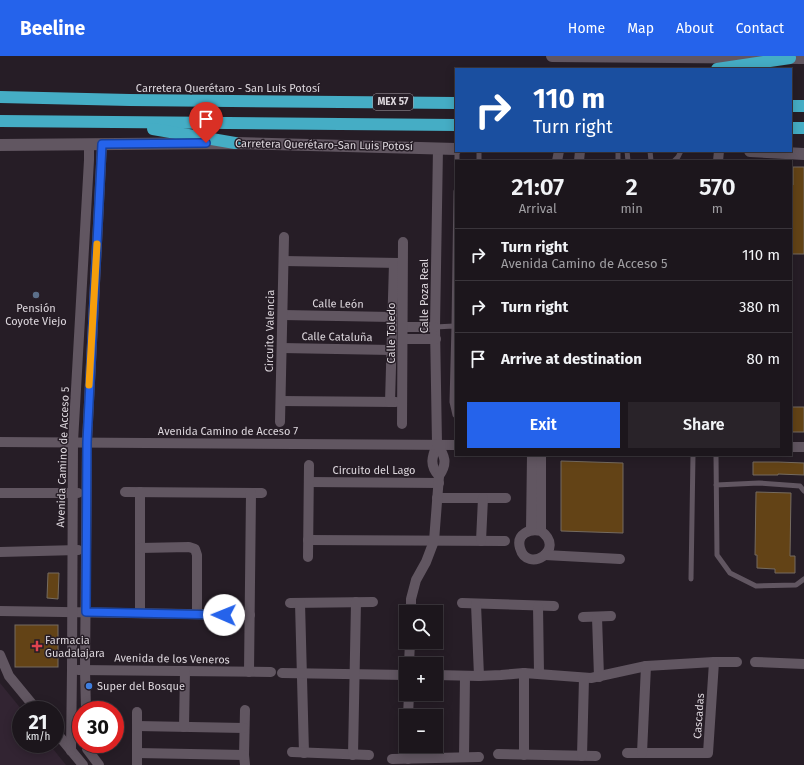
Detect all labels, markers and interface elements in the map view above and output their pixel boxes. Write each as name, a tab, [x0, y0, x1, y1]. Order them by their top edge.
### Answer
text: Beeline	[20, 17, 85, 40]
text: Home	[568, 20, 605, 37]
text: Map	[627, 20, 654, 37]
text: About	[676, 20, 714, 37]
text: Contact	[736, 20, 784, 37]
street label: Carretera Querétaro - San Luis Potosí	[136, 82, 320, 95]
text: 110 m	[533, 82, 605, 115]
icon: right	[467, 84, 519, 136]
road number: MEX 57	[373, 94, 413, 110]
pin	[189, 102, 223, 143]
icon: arrive	[195, 108, 217, 130]
text: Turn right	[533, 116, 613, 138]
street label: Carretera Querétaro-San Luis Potosí	[235, 137, 413, 153]
text: 21:07	[511, 173, 564, 201]
text: 2	[625, 173, 638, 201]
text: 570	[699, 173, 736, 201]
text: Arrival	[519, 201, 557, 216]
text: min	[620, 201, 643, 216]
text: m	[712, 201, 723, 216]
text: Turn right	[501, 238, 568, 256]
icon: right	[467, 244, 489, 266]
text: 110 m	[742, 246, 780, 264]
text: Avenida Camino de Acceso 5	[501, 256, 668, 271]
street label: Calle Poza Real	[418, 259, 431, 333]
marker: Pensión Coyote Viejo	[31, 290, 41, 300]
street label: Circuito Valencia	[263, 290, 277, 372]
icon: right	[467, 296, 489, 318]
street label: Calle León	[312, 297, 364, 311]
text: Turn right	[501, 298, 568, 316]
text: 380 m	[739, 298, 780, 316]
place label: Pensión Coyote Viejo	[5, 302, 67, 328]
street label: Calle Toledo	[385, 303, 398, 363]
street label: Calle Cataluña	[301, 330, 373, 344]
icon: arrive	[467, 348, 489, 370]
text: Arrive at destination	[501, 350, 642, 368]
text: 80 m	[747, 350, 780, 368]
street label: Avenida Camino de Acceso 5	[54, 386, 72, 528]
button: Exit	[467, 402, 620, 448]
button: Share	[628, 402, 780, 448]
street label: Avenida Camino de Acceso 7	[158, 425, 298, 438]
street label: Circuito del Lago	[333, 464, 415, 477]
position arrow	[203, 594, 245, 636]
map controls	[399, 605, 443, 753]
button: search	[399, 605, 443, 649]
place label: Farmacia Guadalajara	[45, 634, 105, 660]
marker: Farmacia Guadalajara	[32, 641, 42, 651]
street label: Avenida de los Veneros	[114, 651, 230, 667]
button: +	[399, 657, 443, 701]
place label: Super del Bosque	[97, 680, 185, 693]
marker: Super del Bosque	[84, 681, 94, 691]
street label: Cascadas	[691, 693, 707, 739]
speed limit sign: 30	[72, 701, 124, 753]
button: −	[399, 709, 443, 753]
text: 21	[28, 710, 48, 734]
text: km/h	[26, 731, 50, 743]

